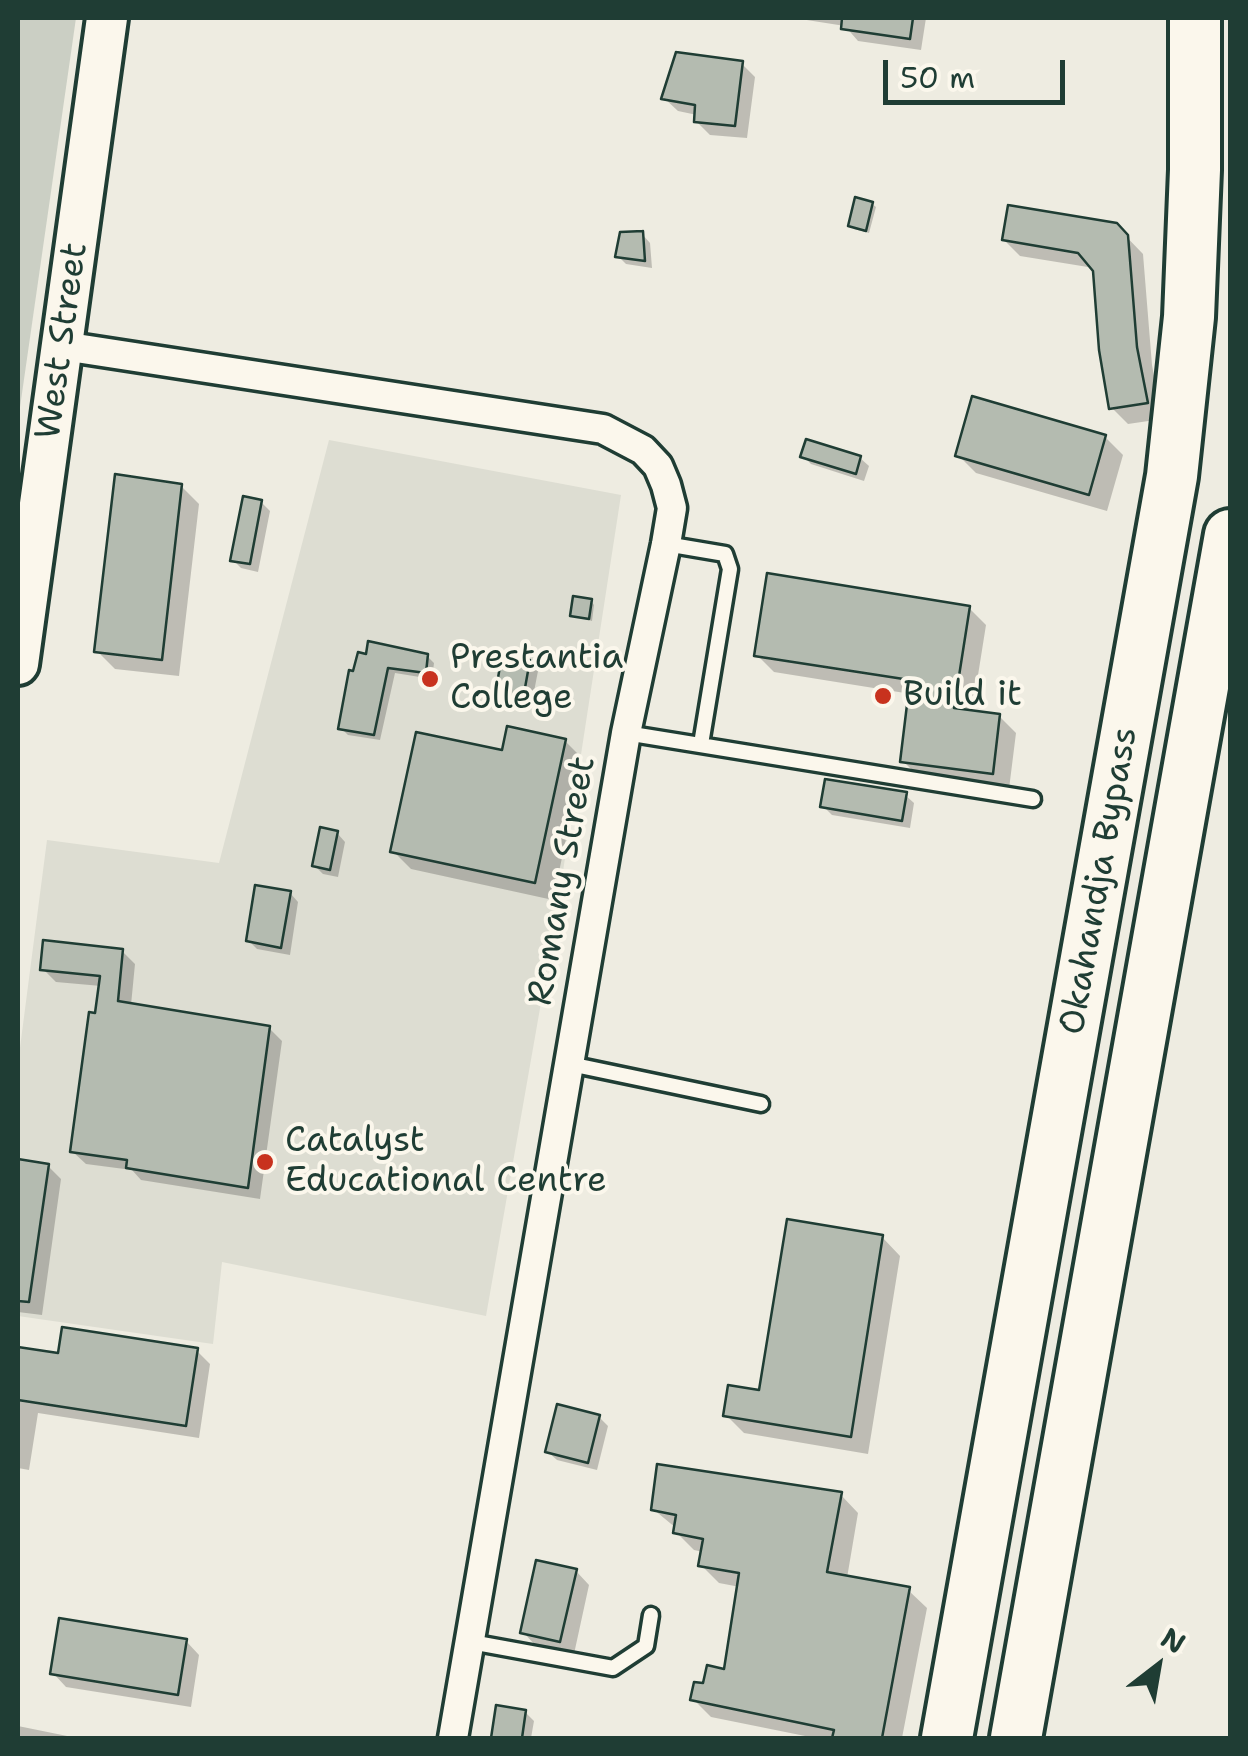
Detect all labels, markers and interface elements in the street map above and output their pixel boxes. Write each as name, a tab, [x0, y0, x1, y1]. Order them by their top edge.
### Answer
scale bar	[888, 40, 1070, 102]
text: 50 m	[900, 57, 975, 98]
street label: West Street	[28, 240, 98, 442]
place label: Prestantia College	[450, 638, 623, 720]
marker: Prestantia College	[419, 668, 441, 690]
place label: Build it	[903, 675, 1022, 717]
marker: Build it	[872, 685, 894, 707]
street label: Okahandja Bypass	[1052, 724, 1148, 1038]
street label: Romany Street	[520, 753, 606, 1009]
place label: Catalyst Educational Centre	[285, 1121, 607, 1203]
marker: Catalyst Educational Centre	[254, 1151, 276, 1173]
north arrow	[1108, 1616, 1208, 1716]
text: N	[1154, 1618, 1193, 1662]

